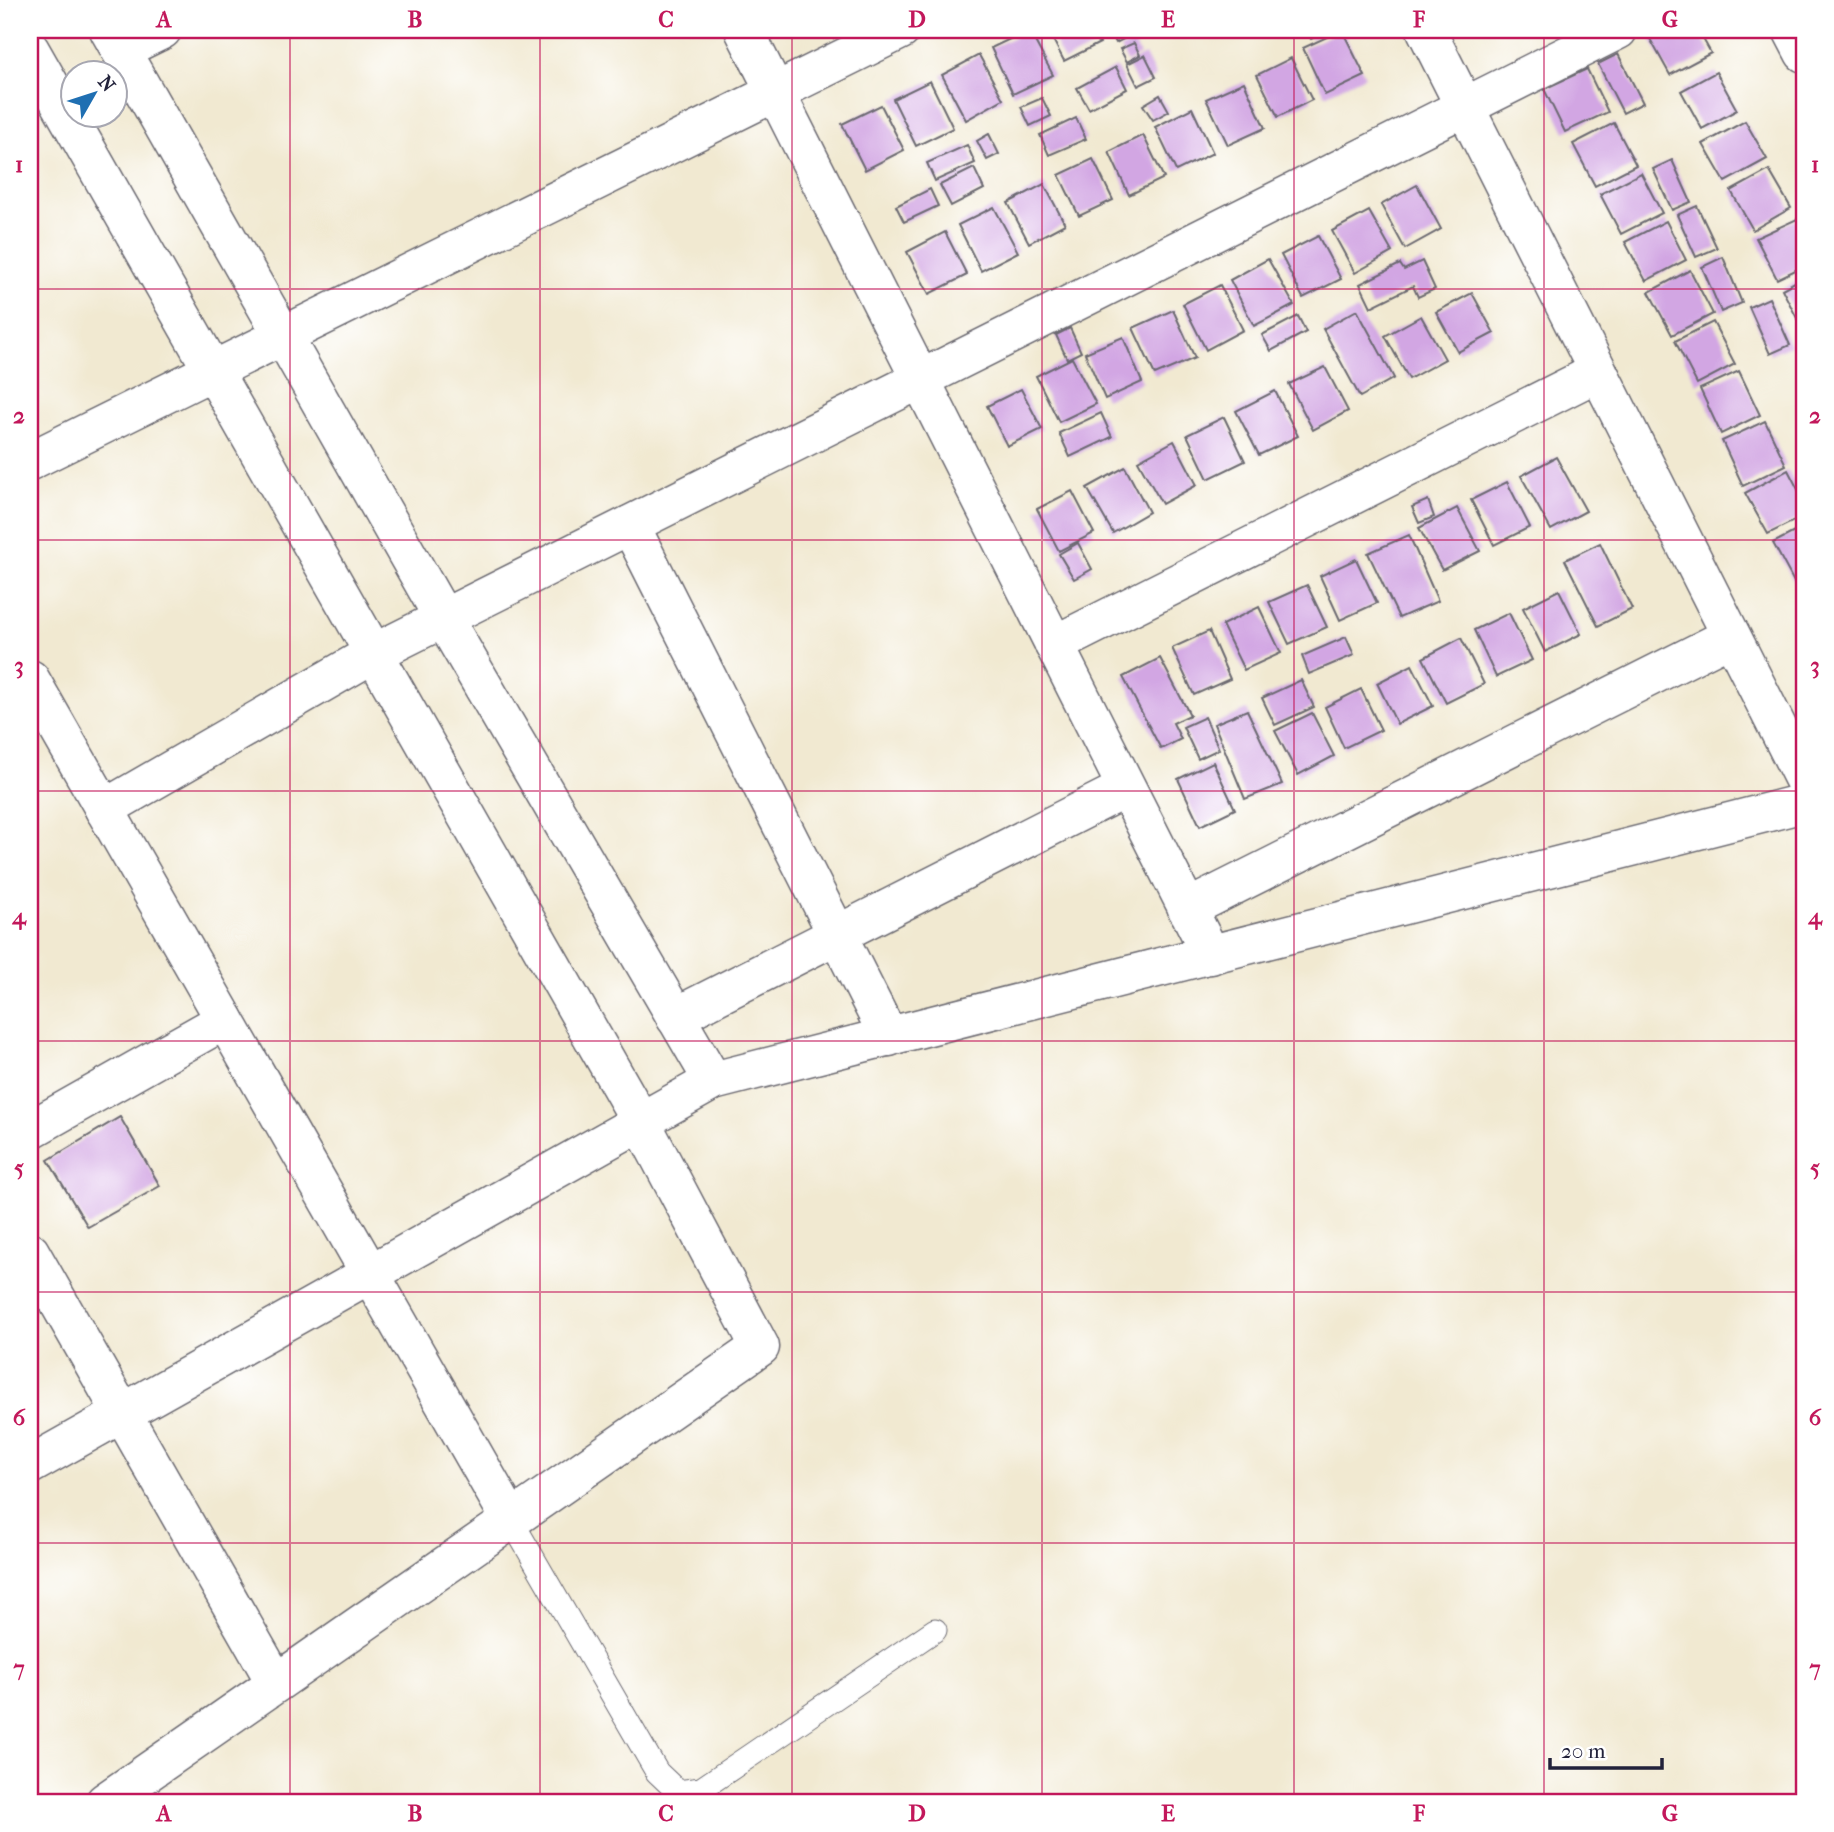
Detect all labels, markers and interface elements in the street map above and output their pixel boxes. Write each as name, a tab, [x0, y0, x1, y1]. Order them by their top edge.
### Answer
text: A	[155, 6, 173, 33]
text: B	[408, 6, 423, 33]
text: C	[658, 6, 674, 33]
text: D	[908, 6, 926, 33]
text: E	[1161, 6, 1175, 33]
text: F	[1412, 6, 1426, 33]
text: G	[1662, 6, 1678, 33]
north arrow	[60, 60, 130, 130]
text: N	[93, 71, 120, 97]
text: 1	[15, 151, 23, 178]
text: 1	[1811, 151, 1819, 178]
text: 2	[13, 402, 25, 429]
text: 2	[1809, 402, 1821, 429]
text: 3	[14, 652, 24, 679]
text: 3	[1810, 652, 1820, 679]
text: 4	[11, 903, 27, 930]
text: 4	[1807, 903, 1823, 930]
text: 5	[14, 1154, 24, 1181]
text: 5	[1810, 1154, 1820, 1181]
text: 6	[13, 1404, 26, 1431]
text: 6	[1809, 1404, 1822, 1431]
text: 7	[12, 1655, 25, 1682]
text: 7	[1808, 1655, 1821, 1682]
scale bar	[1550, 1727, 1662, 1771]
text: 20 m	[1561, 1739, 1606, 1763]
text: A	[155, 1800, 173, 1827]
text: B	[408, 1800, 423, 1827]
text: C	[658, 1800, 674, 1827]
text: D	[908, 1800, 926, 1827]
text: E	[1161, 1800, 1175, 1827]
text: F	[1412, 1800, 1426, 1827]
text: G	[1662, 1800, 1678, 1827]

